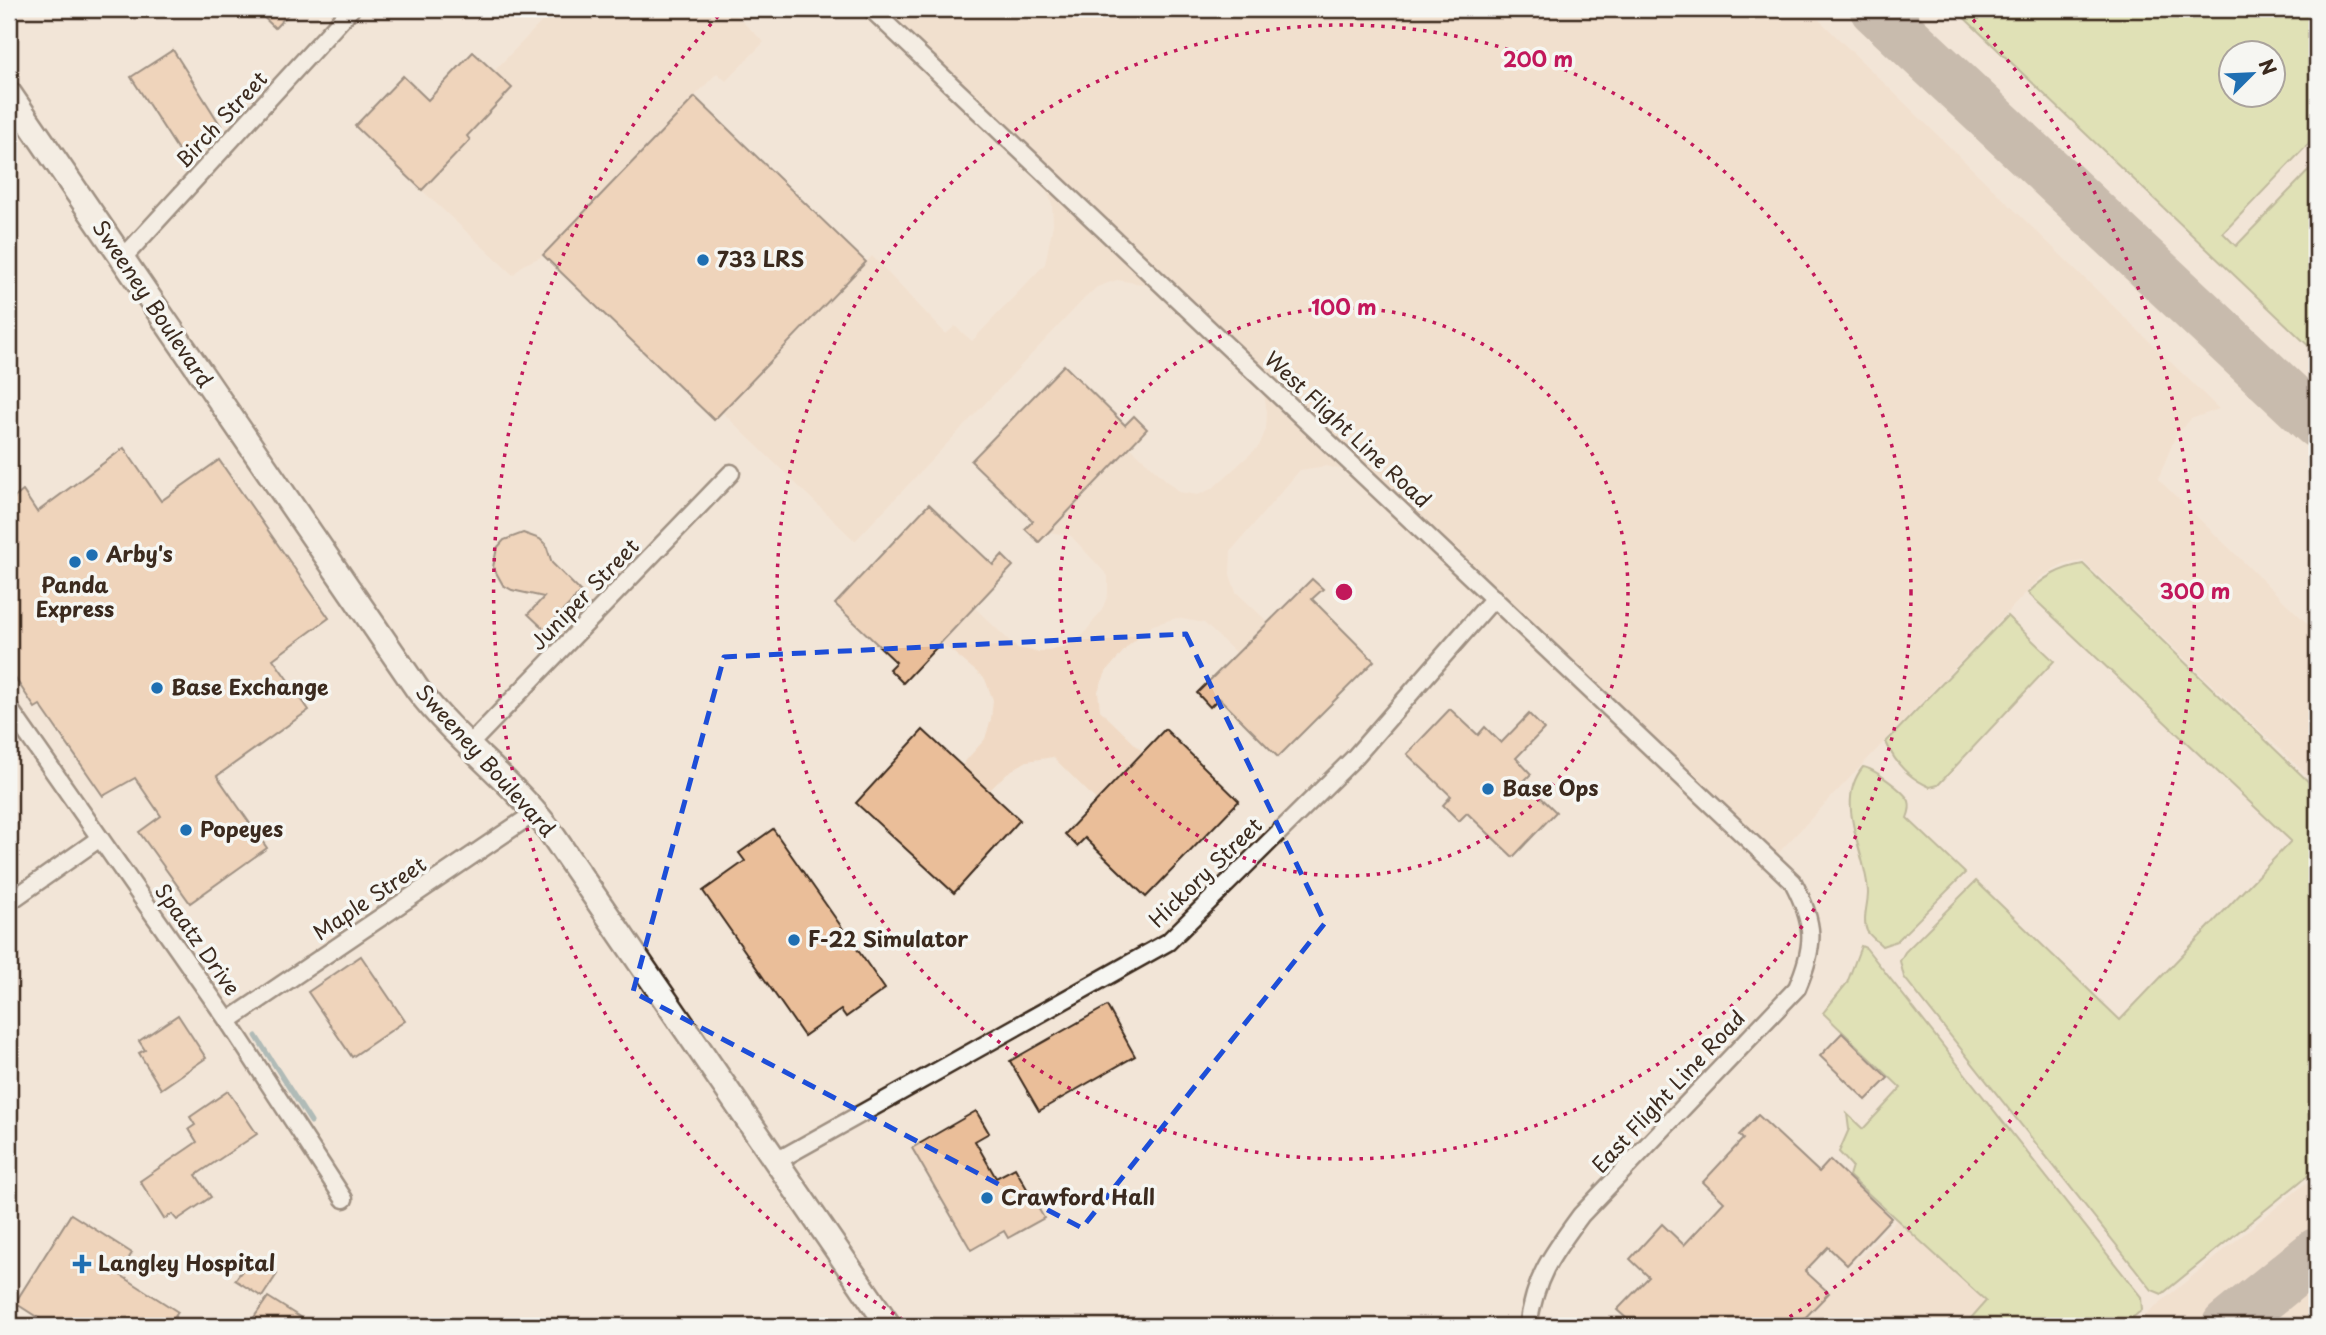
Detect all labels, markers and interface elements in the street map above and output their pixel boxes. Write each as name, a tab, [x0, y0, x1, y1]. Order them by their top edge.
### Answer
north arrow	[2218, 38, 2288, 108]
text: 200 m	[1503, 42, 1573, 74]
text: N	[2253, 54, 2284, 79]
street label: Birch Street	[167, 63, 274, 174]
street label: Sweeney Boulevard	[86, 213, 222, 393]
place label: 733 LRS	[717, 242, 804, 274]
marker: 733 LRS	[695, 252, 711, 268]
text: 100 m	[1311, 290, 1377, 322]
street label: West Flight Line Road	[1258, 343, 1439, 514]
street label: Juniper Street	[522, 530, 645, 657]
place label: Arby's	[105, 537, 173, 569]
marker: Arby's	[84, 547, 100, 563]
marker: Panda Express	[67, 554, 83, 570]
place label: Panda Express	[36, 568, 114, 624]
text: 300 m	[2160, 574, 2230, 606]
centre of rings	[1332, 580, 1356, 604]
place label: Base Exchange	[171, 670, 328, 702]
street label: Sweeney Boulevard	[409, 676, 564, 843]
marker: Base Exchange	[149, 680, 165, 696]
place label: Base Ops	[1502, 771, 1599, 803]
marker: Base Ops	[1480, 781, 1496, 797]
street label: Hickory Street	[1141, 809, 1269, 934]
place label: Popeyes	[200, 812, 283, 844]
marker: Popeyes	[178, 822, 194, 838]
street label: Maple Street	[306, 848, 432, 947]
street label: Spaatz Drive	[148, 876, 249, 1001]
place label: F-22 Simulator	[808, 922, 968, 954]
marker: F-22 Simulator	[786, 932, 802, 948]
street label: East Flight Line Road	[1583, 1002, 1752, 1179]
place label: Crawford Hall	[1001, 1180, 1155, 1212]
marker: Crawford Hall	[979, 1190, 995, 1206]
place label: Langley Hospital	[98, 1246, 275, 1278]
marker: Langley Hospital	[72, 1254, 92, 1274]

